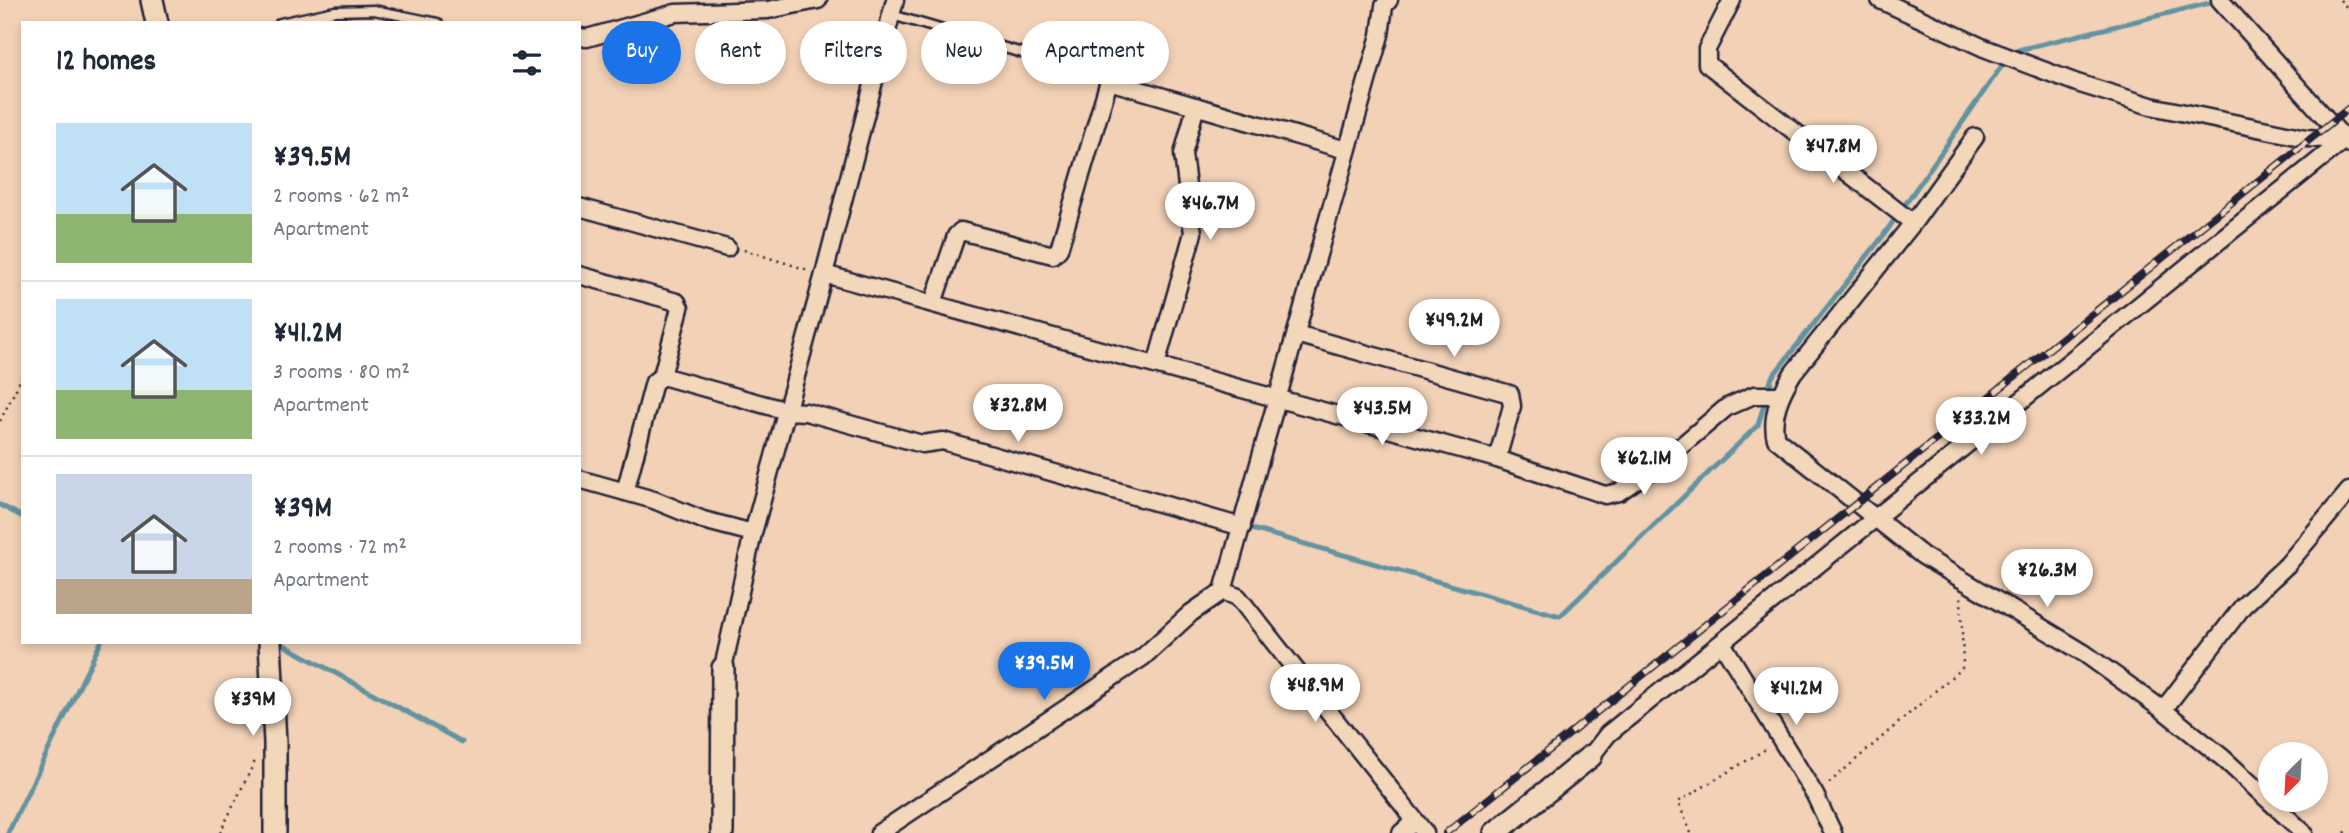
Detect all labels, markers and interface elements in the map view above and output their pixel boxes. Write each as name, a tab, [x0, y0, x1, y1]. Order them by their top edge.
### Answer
chip: Buy	[602, 21, 681, 84]
chip: Rent	[695, 21, 786, 84]
chip: Filters	[800, 21, 907, 84]
chip: New	[921, 21, 1007, 84]
chip: Apartment	[1021, 21, 1169, 84]
text: 12 homes	[56, 42, 156, 85]
icon: filters	[508, 44, 546, 82]
pin: ¥47.8M	[1776, 125, 1890, 185]
text: ¥47.8M	[1805, 131, 1861, 164]
text: ¥39.5M	[273, 138, 351, 181]
icon: home	[112, 151, 196, 235]
text: 2 rooms · 62 m²	[273, 181, 409, 214]
pin: ¥46.7M	[1153, 182, 1267, 242]
text: ¥46.7M	[1181, 188, 1239, 221]
text: Apartment	[273, 214, 369, 247]
pin: ¥49.2M	[1397, 300, 1511, 359]
text: ¥49.2M	[1425, 305, 1483, 338]
text: ¥41.2M	[273, 314, 342, 357]
icon: home	[112, 327, 196, 411]
text: 3 rooms · 80 m²	[273, 357, 410, 390]
pin: ¥32.8M	[961, 384, 1075, 444]
pin: ¥43.5M	[1325, 388, 1439, 447]
text: Apartment	[273, 390, 369, 423]
text: ¥32.8M	[989, 390, 1047, 423]
text: ¥43.5M	[1353, 393, 1411, 426]
pin: ¥33.2M	[1924, 398, 2038, 457]
text: ¥33.2M	[1952, 403, 2010, 436]
pin: ¥62.1M	[1587, 438, 1701, 497]
text: ¥62.1M	[1617, 443, 1671, 476]
text: ¥39M	[273, 489, 332, 532]
icon: home	[112, 502, 196, 586]
text: 2 rooms · 72 m²	[273, 532, 407, 565]
pin: ¥26.3M	[1990, 550, 2104, 609]
text: ¥26.3M	[2017, 555, 2077, 588]
text: Apartment	[273, 565, 369, 598]
pin: ¥39.5M	[987, 642, 1101, 702]
text: ¥39.5M	[1014, 648, 1074, 681]
pin: ¥48.9M	[1258, 664, 1372, 724]
pin: ¥41.2M	[1739, 668, 1853, 727]
text: ¥48.9M	[1286, 670, 1344, 703]
text: ¥41.2M	[1769, 673, 1823, 706]
pin: ¥39M	[212, 678, 294, 738]
text: ¥39M	[230, 684, 276, 717]
north arrow	[2258, 742, 2328, 812]
map controls	[2258, 742, 2328, 812]

